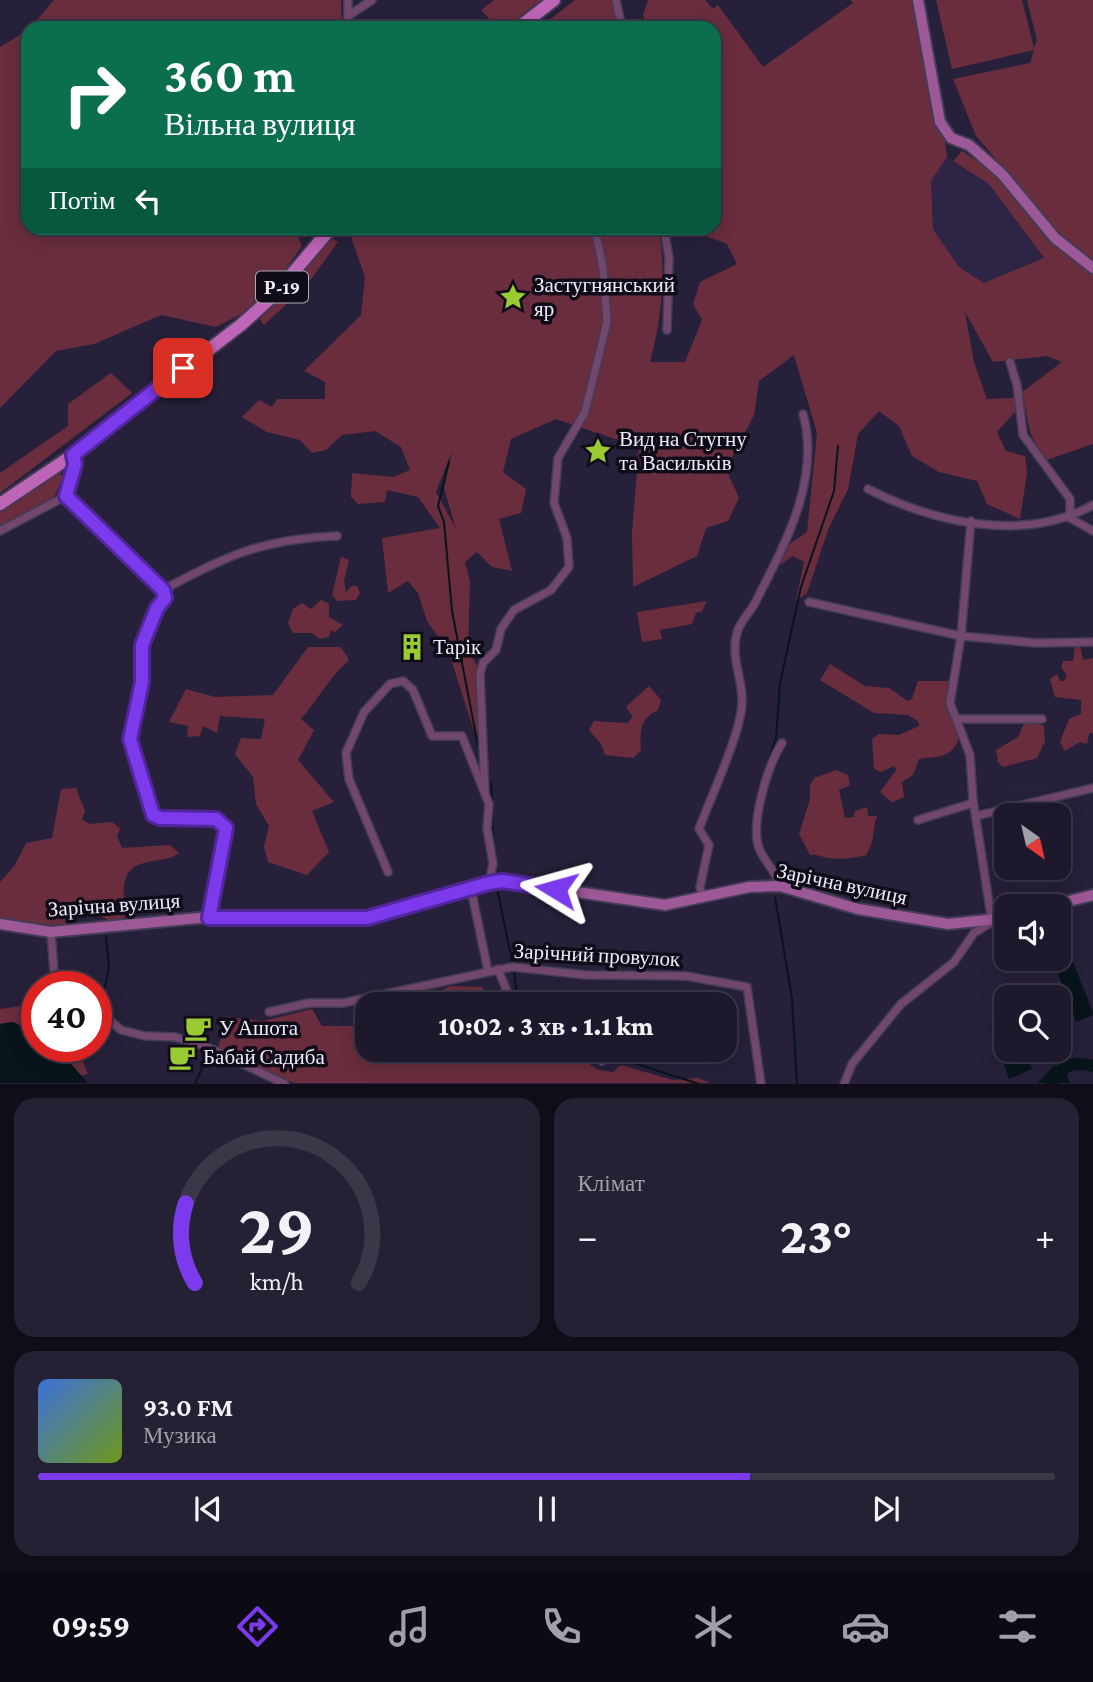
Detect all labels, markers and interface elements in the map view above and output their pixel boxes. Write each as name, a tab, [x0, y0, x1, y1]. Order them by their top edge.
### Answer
text: 360 m	[164, 48, 295, 103]
icon: right	[49, 49, 140, 140]
text: Вільна вулиця	[164, 106, 356, 142]
icon: left	[129, 182, 167, 220]
text: Потім	[49, 186, 115, 215]
road number: Р-19	[256, 272, 308, 302]
place label: Застугнянський яр	[534, 273, 675, 321]
place icon: Застугнянський яр	[498, 282, 528, 312]
pin	[153, 338, 213, 398]
icon: arrive	[164, 349, 202, 387]
place label: Вид на Стугну та Васильків	[619, 427, 747, 475]
place icon: Вид на Стугну та Васильків	[583, 436, 613, 466]
building icon: Тарік	[397, 632, 427, 662]
place label: Тарік	[433, 635, 482, 659]
north arrow	[994, 803, 1071, 880]
map controls	[994, 803, 1071, 1062]
position arrow	[519, 852, 593, 926]
street label: Зарічна вулиця	[775, 858, 910, 910]
street label: Зарічна вулиця	[47, 888, 181, 922]
button: sound	[994, 894, 1071, 971]
street label: Зарічний провулок	[513, 939, 682, 971]
speed limit sign: 40	[21, 971, 112, 1062]
button: search	[994, 985, 1071, 1062]
text: 10:02 · 3 хв · 1.1 km	[439, 1012, 653, 1041]
cafe icon: У Ашота	[183, 1013, 213, 1043]
place label: У Ашота	[219, 1016, 299, 1040]
cafe icon: Бабай Садиба	[167, 1042, 197, 1072]
place label: Бабай Садиба	[203, 1045, 325, 1069]
text: Клімат	[578, 1170, 645, 1196]
text: 29	[238, 1189, 315, 1270]
text: 23°	[780, 1206, 853, 1264]
text: −	[578, 1215, 598, 1257]
text: +	[1035, 1215, 1055, 1257]
text: km/h	[250, 1268, 304, 1295]
text: 93.0 FM	[143, 1393, 233, 1422]
text: Музика	[143, 1422, 217, 1448]
icon: previous	[189, 1490, 227, 1528]
icon: pause	[528, 1490, 566, 1528]
icon: next	[867, 1490, 905, 1528]
icon: directions	[233, 1602, 282, 1651]
icon: music	[385, 1602, 434, 1651]
icon: phone	[537, 1602, 586, 1651]
icon: climate	[689, 1602, 738, 1651]
icon: car	[841, 1602, 890, 1651]
icon: filters	[993, 1602, 1042, 1651]
text: 09:59	[51, 1608, 130, 1644]

